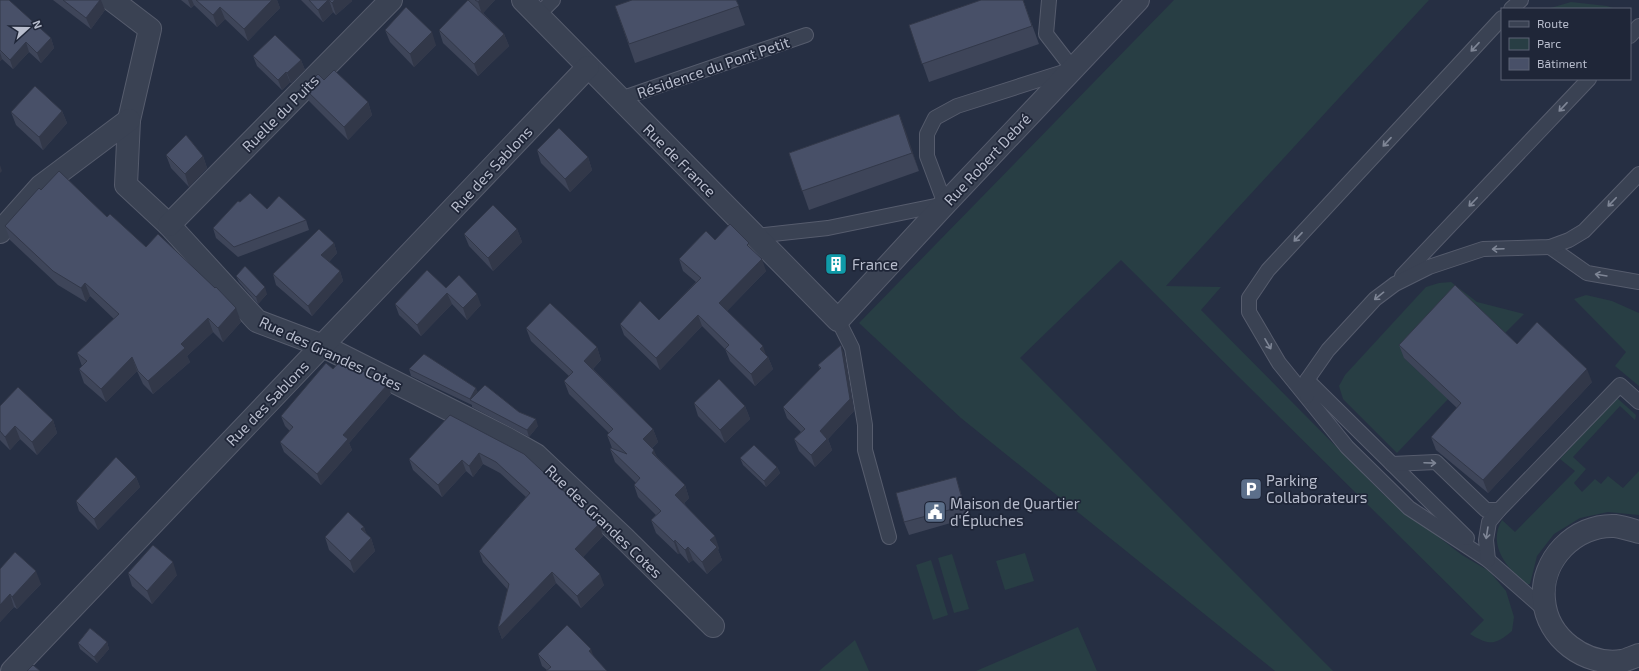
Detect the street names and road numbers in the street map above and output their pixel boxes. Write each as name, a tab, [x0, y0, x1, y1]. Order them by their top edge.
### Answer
street label: Résidence du Pont Petit	[634, 32, 792, 102]
street label: Ruelle du Puits	[238, 71, 322, 155]
street label: Rue Robert Debré	[940, 109, 1034, 209]
street label: Rue de France	[640, 120, 720, 200]
street label: Rue des Sablons	[446, 122, 536, 216]
street label: Rue des Grandes Cotes	[257, 312, 405, 394]
street label: Rue des Sablons	[222, 357, 312, 449]
street label: Rue des Grandes Cotes	[542, 461, 666, 581]

